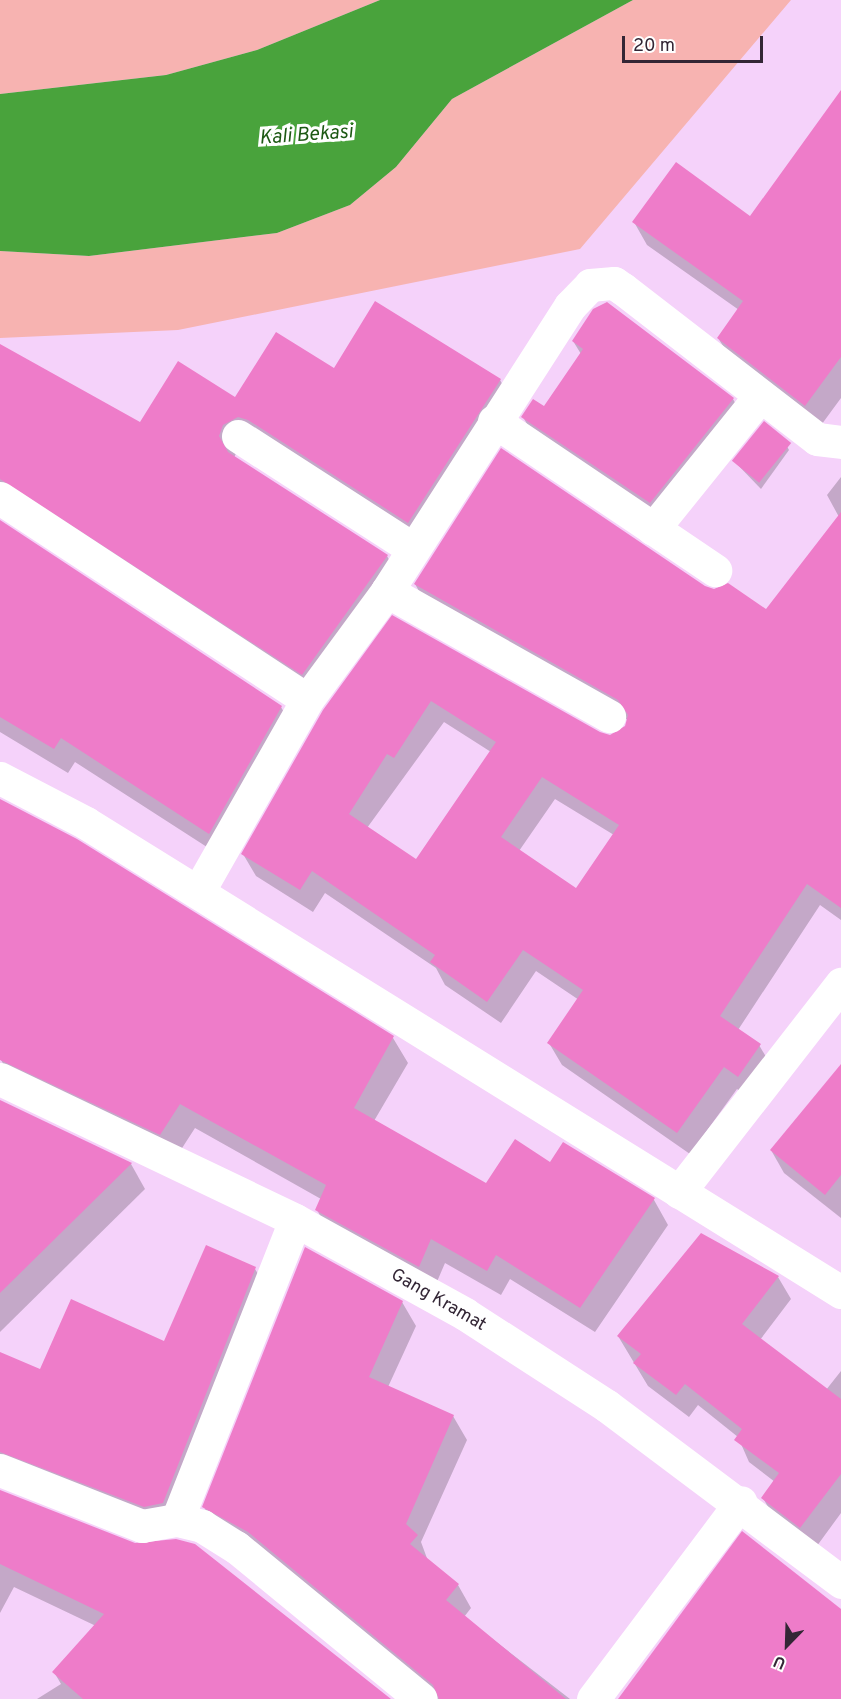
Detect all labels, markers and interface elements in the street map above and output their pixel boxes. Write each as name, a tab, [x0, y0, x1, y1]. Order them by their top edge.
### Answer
scale bar	[625, 24, 766, 62]
text: 20 m	[633, 35, 675, 58]
water label: Kali Bekasi	[258, 121, 354, 151]
street label: Gang Kramat	[387, 1265, 489, 1337]
north arrow	[757, 1615, 817, 1675]
text: U	[771, 1650, 789, 1673]

